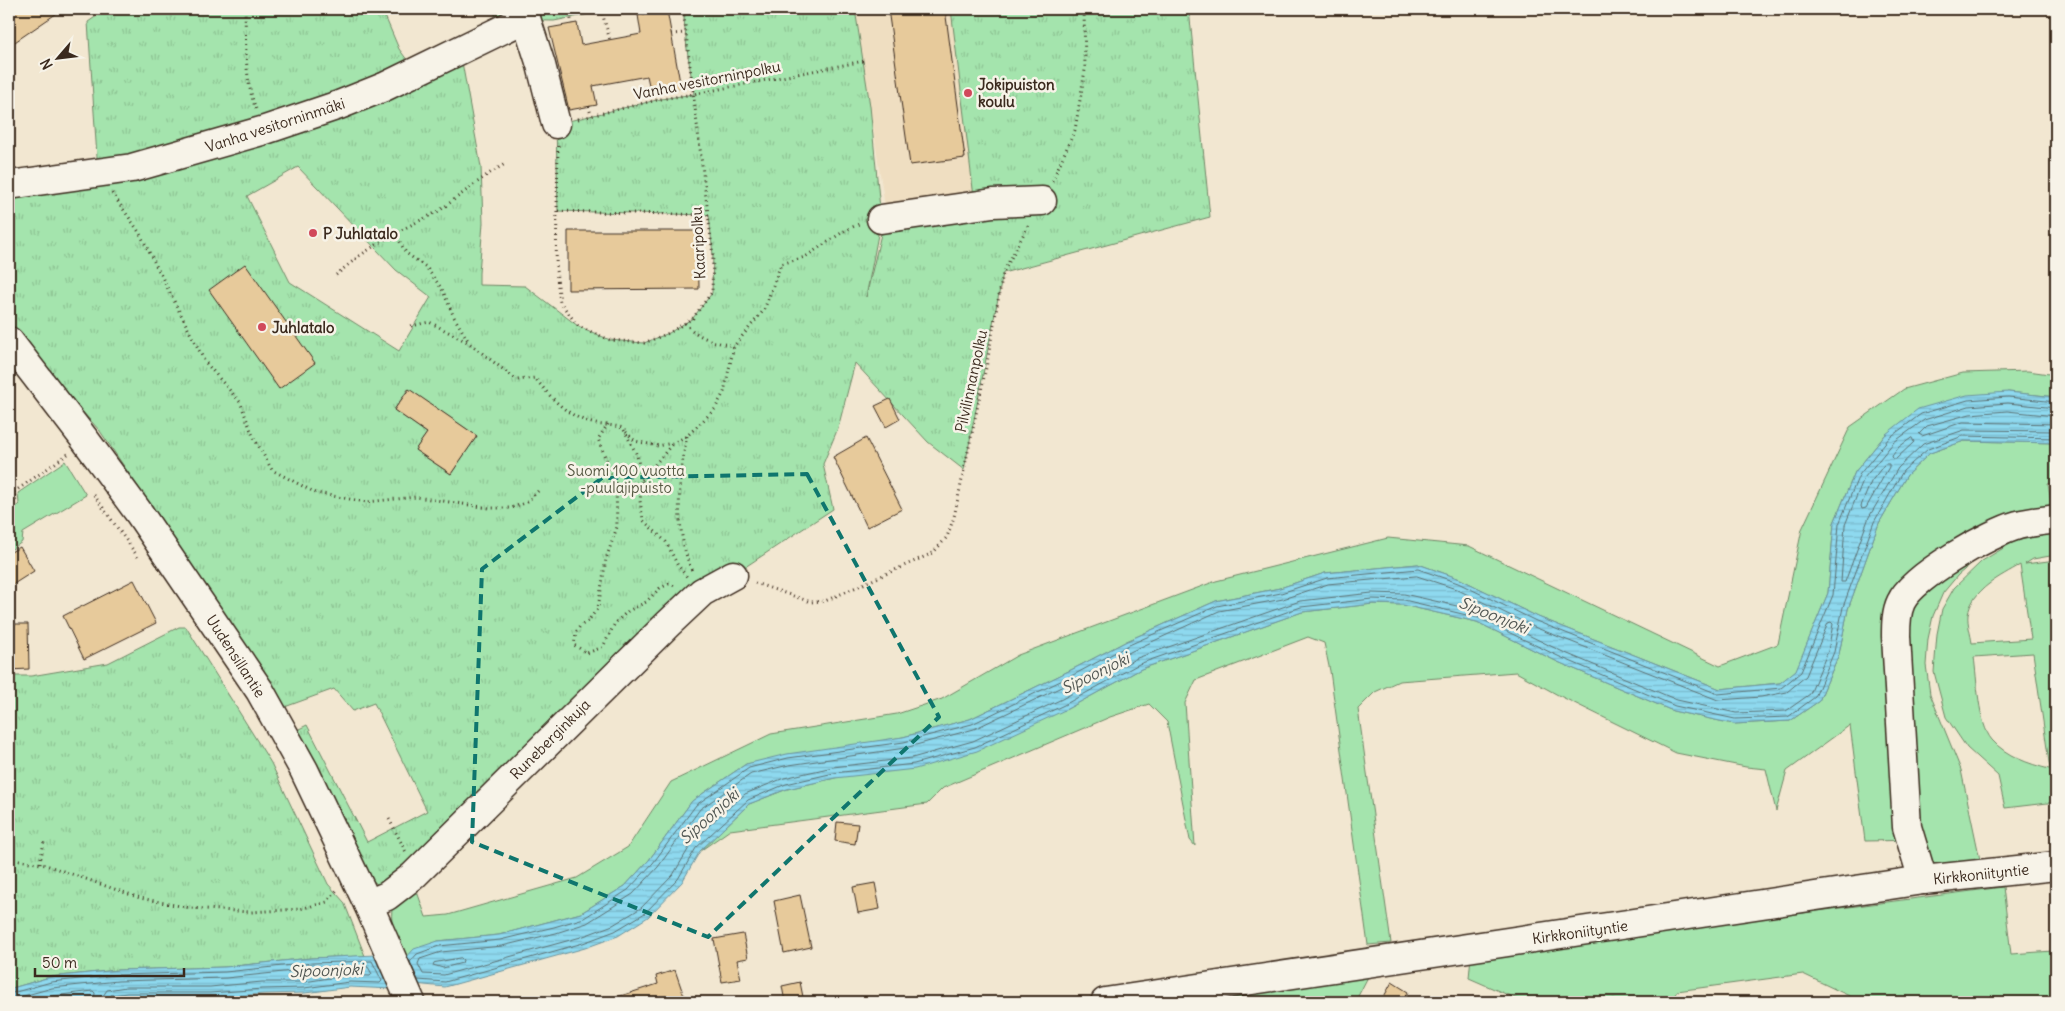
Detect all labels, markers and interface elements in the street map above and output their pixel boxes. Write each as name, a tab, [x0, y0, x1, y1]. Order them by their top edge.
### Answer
north arrow	[32, 32, 82, 82]
text: N	[36, 56, 57, 73]
street label: Vanha vesitorninpolku	[632, 56, 782, 104]
place label: Jokipuiston koulu	[978, 75, 1055, 111]
marker: Jokipuiston koulu	[962, 87, 974, 99]
street label: Vanha vesitorninmäki	[203, 93, 347, 157]
street label: Kaaripolku	[687, 206, 709, 280]
place label: P Juhlatalo	[323, 224, 399, 243]
marker: P Juhlatalo	[307, 227, 319, 239]
place label: Juhlatalo	[272, 318, 335, 337]
marker: Juhlatalo	[256, 321, 268, 333]
street label: Pilvilinnanpolku	[951, 328, 991, 434]
park label: Suomi 100 vuotta -puulajipuisto	[567, 461, 685, 497]
water label: Sipoonjoki	[1456, 592, 1534, 639]
street label: Uudensillantie	[202, 611, 270, 701]
water label: Sipoonjoki	[1058, 647, 1134, 698]
street label: Runeberginkuja	[506, 694, 595, 783]
water label: Sipoonjoki	[675, 782, 745, 848]
street label: Kirkkoniityntie	[1932, 860, 2030, 888]
street label: Kirkkoniityntie	[1531, 916, 1629, 948]
scale bar	[35, 946, 184, 978]
text: 50 m	[42, 953, 77, 972]
water label: Sipoonjoki	[289, 959, 365, 981]

